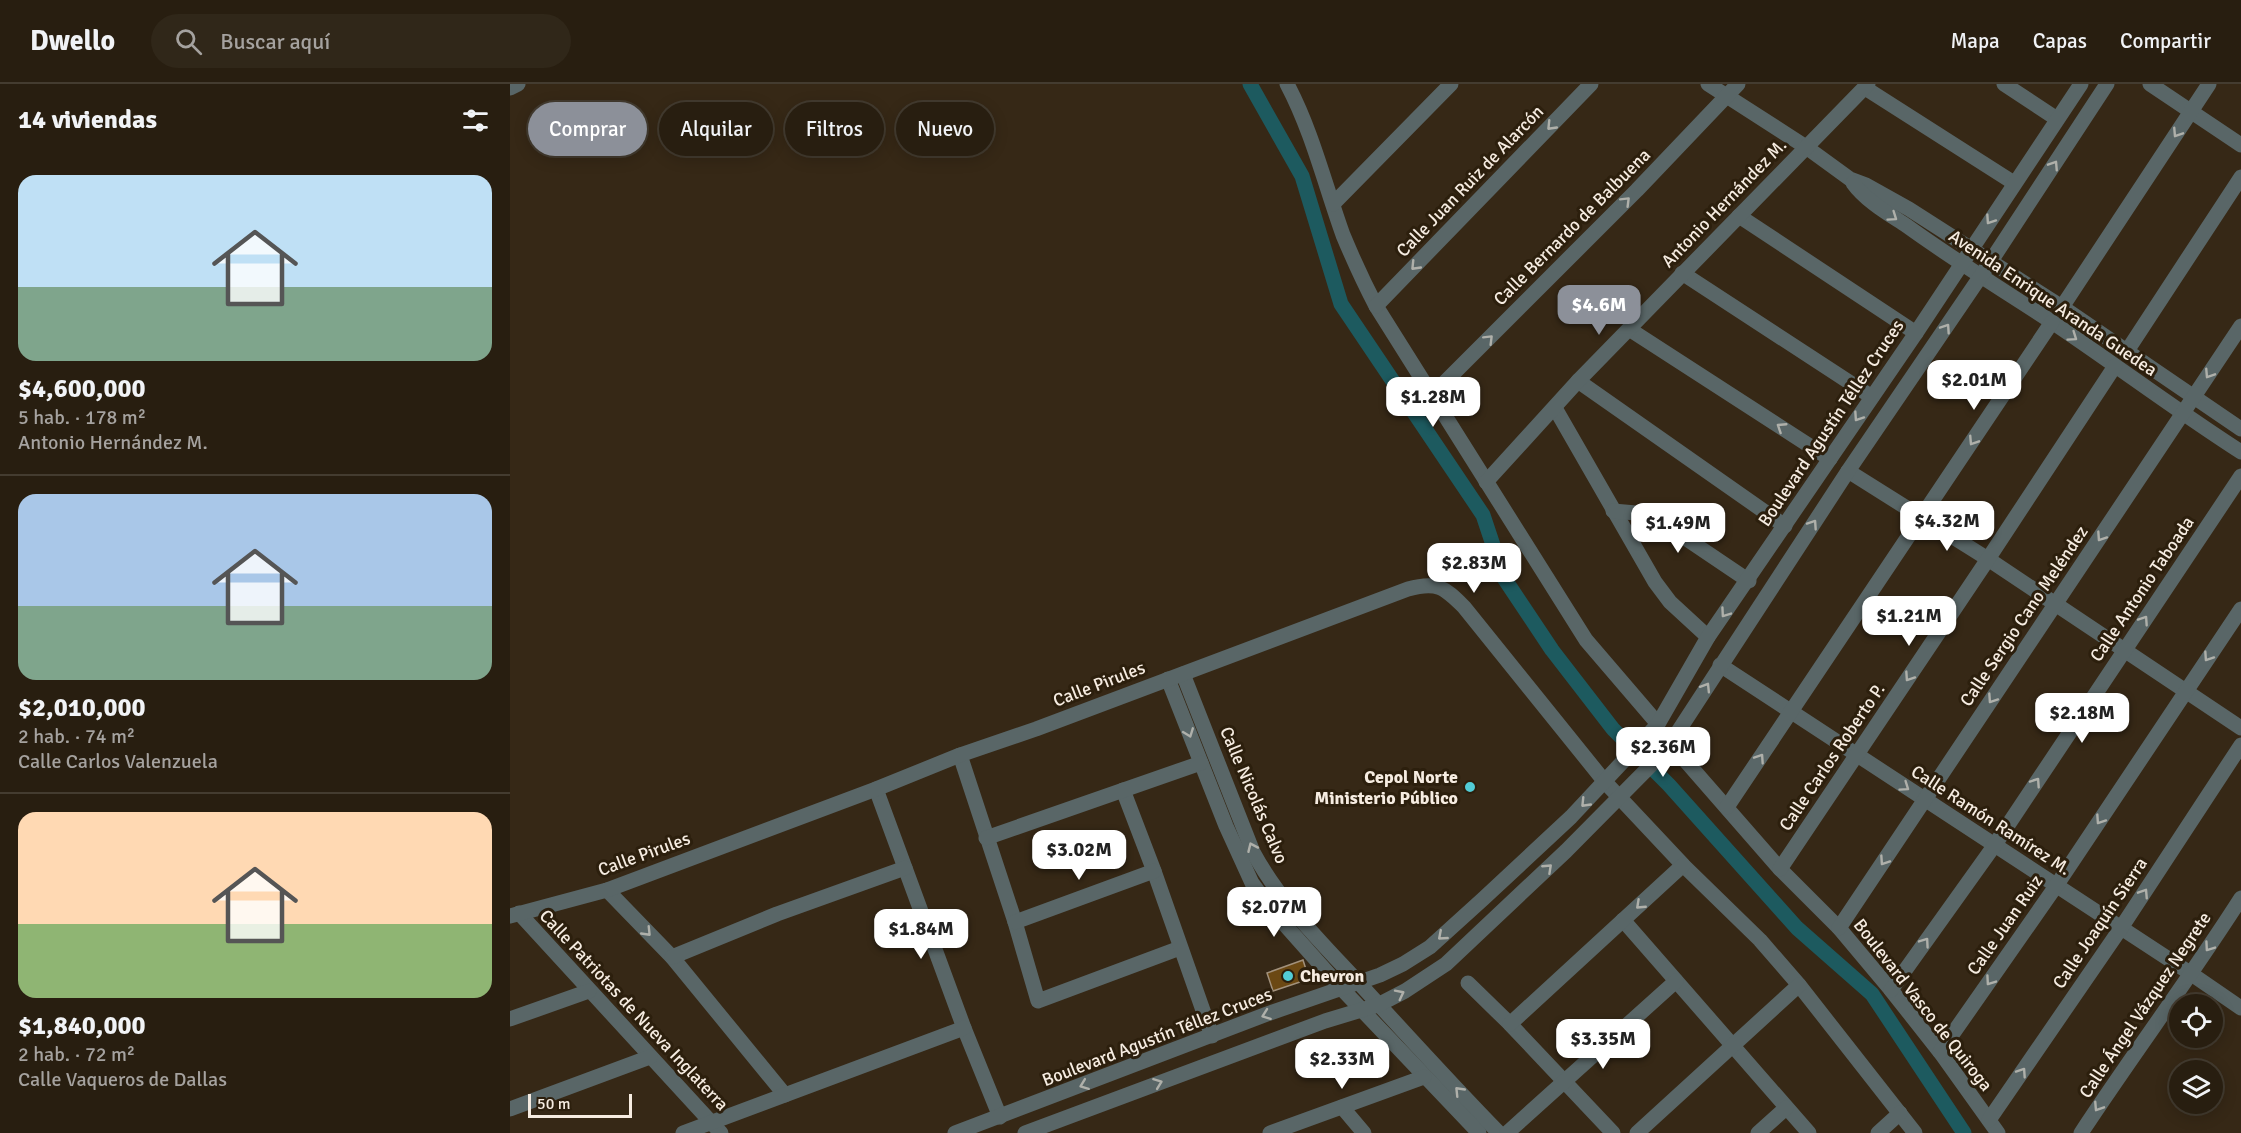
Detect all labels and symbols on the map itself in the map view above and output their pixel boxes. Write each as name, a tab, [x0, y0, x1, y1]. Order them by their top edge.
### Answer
street label: Calle Juan Ruiz de Alarcón	[1392, 101, 1548, 261]
one-way arrow	[1547, 119, 1558, 130]
one-way arrow	[2173, 126, 2184, 137]
street label: Antonio Hernández M.	[1657, 134, 1791, 272]
street label: Calle Bernardo de Balbuena	[1489, 144, 1655, 310]
one-way arrow	[2046, 161, 2057, 172]
one-way arrow	[1620, 197, 1630, 208]
one-way arrow	[1887, 210, 1898, 221]
one-way arrow	[1985, 214, 1997, 224]
street label: Avenida Enrique Aranda Guedea	[1945, 225, 2161, 381]
one-way arrow	[1411, 258, 1422, 269]
pin: $4.6M	[1557, 285, 1641, 336]
street label: Boulevard Agustín Téllez Cruces	[1753, 315, 1909, 531]
one-way arrow	[1939, 324, 1950, 335]
one-way arrow	[2066, 330, 2077, 341]
one-way arrow	[1481, 336, 1492, 347]
pin: $2.01M	[1925, 360, 2023, 411]
one-way arrow	[2205, 368, 2216, 379]
pin: $1.28M	[1384, 377, 1482, 428]
one-way arrow	[1854, 410, 1865, 421]
one-way arrow	[1777, 423, 1788, 434]
one-way arrow	[1969, 434, 1980, 445]
pin: $4.32M	[1898, 501, 1996, 552]
pin: $1.49M	[1629, 503, 1727, 554]
street label: Calle Antonio Taboada	[2085, 512, 2199, 666]
one-way arrow	[1806, 520, 1817, 531]
street label: Calle Sergio Cano Meléndez	[1955, 521, 2093, 711]
one-way arrow	[2097, 530, 2108, 541]
pin: $2.83M	[1425, 543, 1523, 594]
pin: $1.21M	[1860, 596, 1958, 647]
one-way arrow	[1722, 607, 1733, 618]
one-way arrow	[2137, 616, 2148, 627]
one-way arrow	[2204, 651, 2215, 662]
street label: Calle Pirules	[1050, 656, 1148, 712]
one-way arrow	[1905, 670, 1916, 681]
street label: Calle Carlos Roberto P.	[1774, 679, 1890, 835]
one-way arrow	[1698, 683, 1710, 693]
one-way arrow	[1988, 692, 1999, 703]
pin: $2.18M	[2033, 693, 2131, 744]
street label: Calle Nicolás Calvo	[1215, 723, 1293, 867]
one-way arrow	[1182, 727, 1194, 738]
pin: $2.36M	[1614, 727, 1712, 778]
one-way arrow	[1753, 754, 1764, 765]
street label: Calle Ramón Ramírez M.	[1907, 760, 2075, 880]
place label: Cepol Norte Ministerio Público	[1314, 766, 1458, 809]
one-way arrow	[2029, 778, 2040, 789]
marker: Cepol Norte Ministerio Público	[1463, 780, 1477, 794]
one-way arrow	[1899, 780, 1910, 791]
one-way arrow	[1581, 795, 1592, 806]
one-way arrow	[2096, 813, 2107, 824]
street label: Calle Pirules	[595, 827, 693, 881]
pin: $3.02M	[1030, 830, 1128, 881]
one-way arrow	[1247, 843, 1259, 854]
street label: Calle Joaquín Sierra	[2048, 853, 2152, 993]
one-way arrow	[1880, 854, 1891, 865]
one-way arrow	[1541, 864, 1552, 875]
street label: Calle Juan Ruiz	[1962, 871, 2048, 979]
pin: $2.07M	[1225, 887, 1323, 938]
one-way arrow	[2136, 889, 2148, 899]
one-way arrow	[1637, 898, 1647, 909]
street label: Calle Patriotas de Nueva Inglaterra	[535, 905, 733, 1115]
street label: Calle Ángel Vázquez Negrete	[2074, 908, 2216, 1102]
pin: $1.84M	[872, 909, 970, 960]
street label: Boulevard Vasco de Quiroga	[1849, 914, 1997, 1096]
one-way arrow	[640, 924, 651, 935]
one-way arrow	[1438, 929, 1449, 940]
one-way arrow	[1918, 938, 1929, 949]
one-way arrow	[2205, 941, 2216, 952]
place label: Chevron	[1300, 965, 1364, 987]
marker: Chevron	[1281, 969, 1295, 983]
one-way arrow	[1986, 974, 1997, 985]
street label: Boulevard Agustín Téllez Cruces	[1039, 983, 1275, 1091]
one-way arrow	[1394, 990, 1404, 1001]
one-way arrow	[1261, 1007, 1272, 1020]
pin: $3.35M	[1554, 1019, 1652, 1070]
pin: $2.33M	[1293, 1039, 1391, 1090]
one-way arrow	[2015, 1068, 2027, 1078]
one-way arrow	[1079, 1078, 1090, 1090]
one-way arrow	[1152, 1078, 1163, 1090]
one-way arrow	[1455, 1087, 1466, 1098]
scale bar	[528, 1091, 632, 1118]
one-way arrow	[2094, 1101, 2105, 1112]

